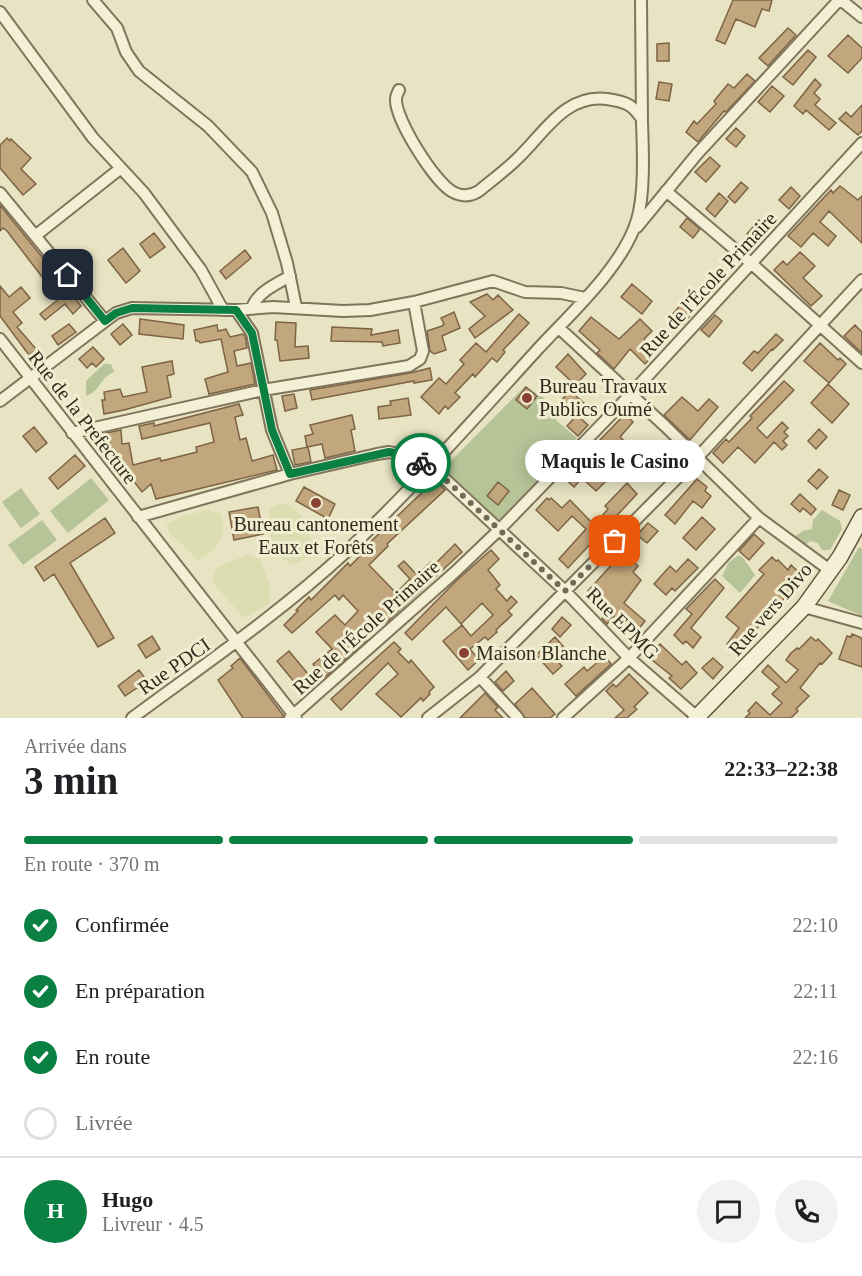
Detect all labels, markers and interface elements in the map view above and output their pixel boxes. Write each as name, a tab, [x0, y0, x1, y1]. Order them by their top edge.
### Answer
street label: Rue de l'École Primaire	[635, 207, 781, 361]
pin	[42, 249, 93, 300]
icon: home	[51, 258, 84, 291]
street label: Rue de la Prefecture	[24, 346, 142, 488]
place label: Bureau Travaux Publics Oumé	[539, 375, 667, 420]
marker: Bureau Travaux Publics Oumé	[520, 391, 534, 405]
courier	[391, 433, 451, 493]
callout: Maquis le Casino	[525, 439, 705, 481]
icon: bike	[405, 447, 438, 480]
text: Maquis le Casino	[541, 450, 689, 472]
marker: Bureau cantonement Eaux et Forêts	[309, 496, 323, 510]
place label: Bureau cantonement Eaux et Forêts	[234, 513, 399, 558]
pin	[589, 515, 640, 566]
icon: bag	[598, 524, 631, 557]
street label: Rue de l'École Primaire	[288, 555, 444, 699]
street label: Rue vers Divo	[724, 558, 816, 660]
street label: Rue EPMG	[582, 582, 664, 664]
street label: Rue PDCI	[134, 633, 214, 699]
place label: Maison Blanche	[476, 642, 607, 664]
marker: Maison Blanche	[457, 646, 471, 660]
text: Arrivée dans	[24, 735, 127, 757]
text: 22:33–22:38	[724, 756, 838, 781]
text: 3 min	[24, 759, 118, 802]
text: En route · 370 m	[24, 853, 160, 875]
icon: check	[24, 909, 57, 942]
text: Confirmée	[75, 912, 169, 937]
text: 22:10	[792, 914, 838, 936]
icon: check	[24, 975, 57, 1008]
text: En préparation	[75, 978, 205, 1003]
text: 22:11	[793, 980, 838, 1002]
icon: check	[24, 1041, 57, 1074]
text: En route	[75, 1044, 150, 1069]
text: 22:16	[792, 1046, 838, 1068]
text: Livrée	[75, 1110, 132, 1135]
button: chat	[697, 1180, 760, 1243]
button: phone	[775, 1180, 838, 1243]
text: Hugo	[102, 1187, 153, 1212]
text: H	[47, 1198, 64, 1223]
text: Livreur · 4.5	[102, 1213, 204, 1235]

